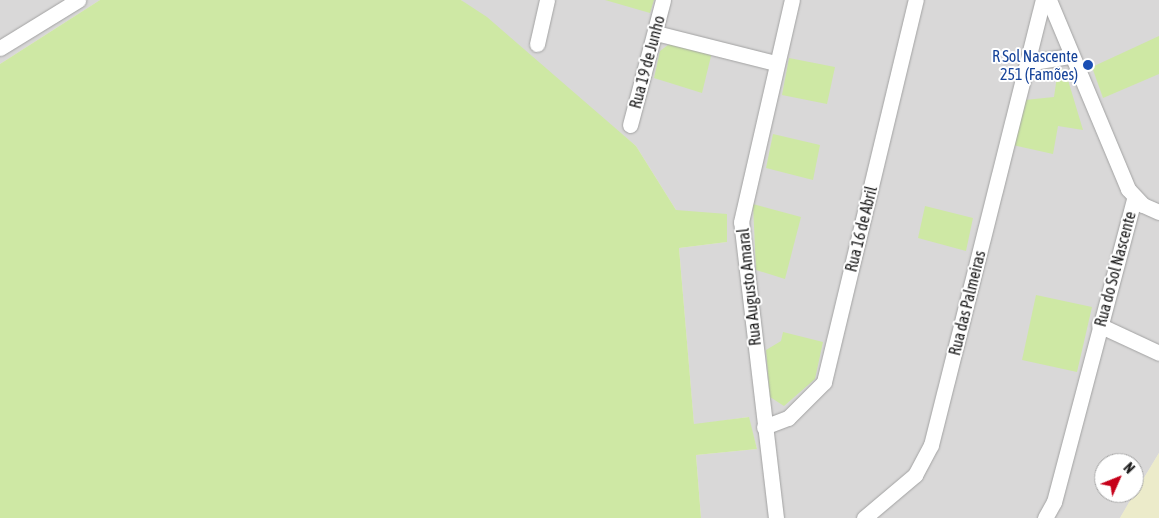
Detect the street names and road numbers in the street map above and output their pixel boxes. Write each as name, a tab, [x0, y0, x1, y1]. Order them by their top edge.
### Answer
street label: Rua 19 de Junho	[625, 13, 669, 111]
street label: Rua 16 de Abril	[841, 184, 881, 274]
street label: Rua do Sol Nascente	[1090, 209, 1140, 329]
street label: Rua Augusto Amaral	[733, 227, 765, 347]
street label: Rua das Palmeiras	[945, 249, 989, 357]

